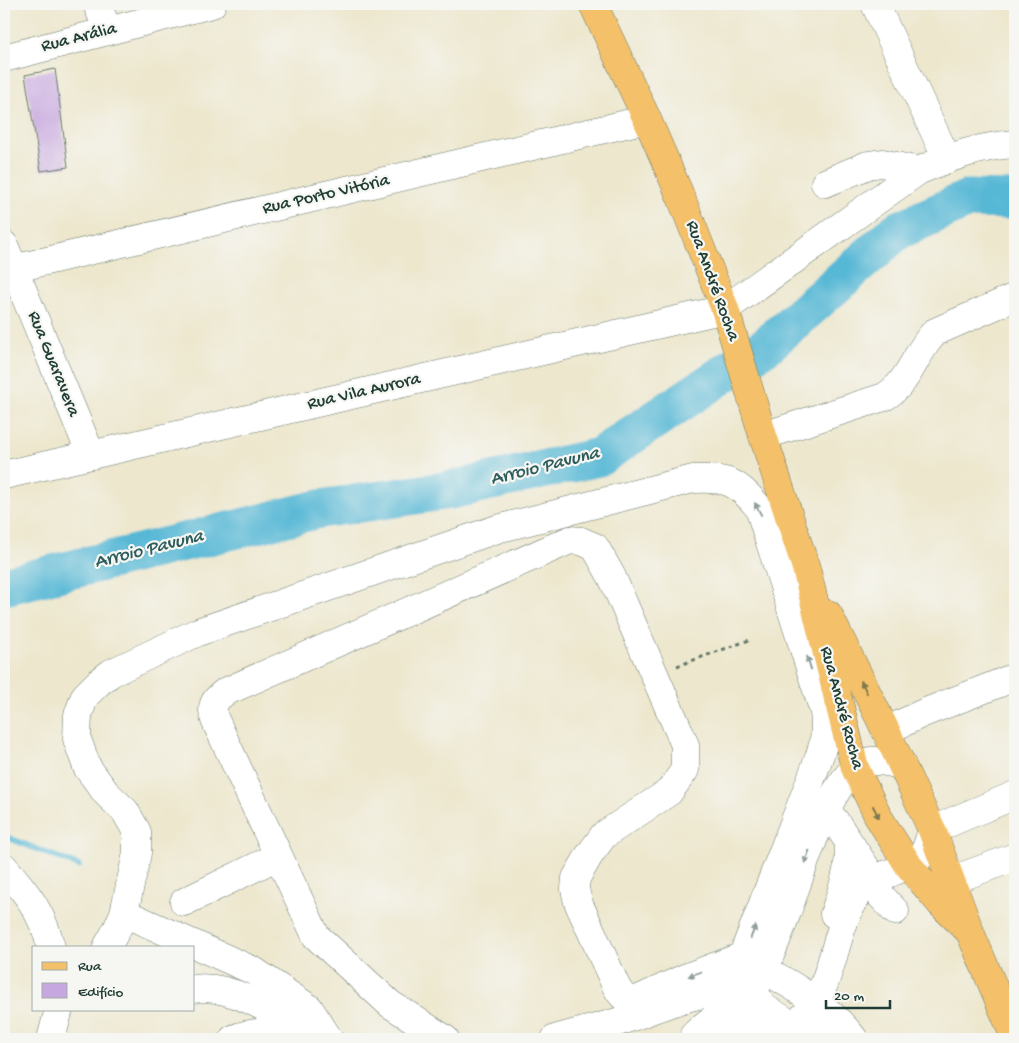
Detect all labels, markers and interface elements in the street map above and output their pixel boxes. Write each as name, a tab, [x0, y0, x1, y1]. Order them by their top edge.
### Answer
street label: Rua Arália	[39, 18, 120, 58]
street label: Rua Porto Vitória	[260, 170, 392, 220]
street label: Rua André Rocha	[681, 218, 744, 345]
street label: Rua Guaravera	[22, 308, 84, 421]
street label: Rua Vila Aurora	[305, 369, 424, 415]
water label: Arroio Pavuna	[488, 442, 603, 492]
one-way arrow	[754, 501, 762, 516]
water label: Arroio Pavuna	[92, 525, 207, 575]
street label: Rua André Rocha	[815, 644, 868, 773]
one-way arrow	[804, 655, 812, 670]
one-way arrow	[860, 680, 868, 694]
one-way arrow	[872, 804, 880, 819]
one-way arrow	[803, 850, 811, 865]
one-way arrow	[750, 925, 758, 939]
legend	[32, 946, 195, 1010]
text: Rua	[78, 958, 102, 976]
one-way arrow	[687, 970, 702, 978]
scale bar	[826, 978, 890, 1010]
text: Edifício	[78, 984, 124, 1002]
text: 20 m	[834, 988, 864, 1006]

